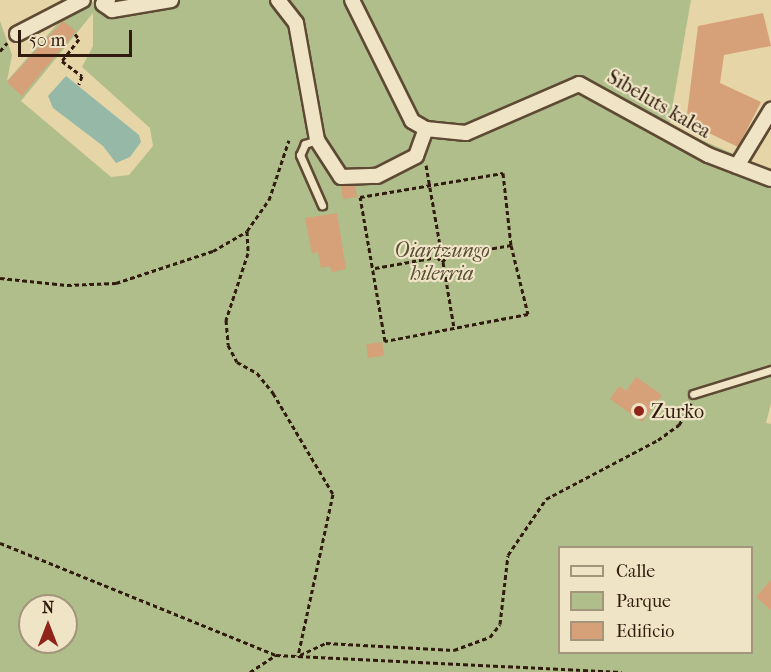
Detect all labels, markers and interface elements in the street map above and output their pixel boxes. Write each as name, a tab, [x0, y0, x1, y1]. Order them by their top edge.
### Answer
scale bar	[21, 18, 135, 56]
text: 50 m	[29, 30, 65, 51]
street label: Sibeluts kalea	[603, 65, 715, 143]
park label: Oiartzungo hilerria	[394, 238, 490, 285]
place label: Zurko	[651, 399, 704, 423]
marker: Zurko	[632, 404, 646, 418]
legend	[558, 546, 753, 654]
text: Calle	[616, 561, 655, 582]
text: Parque	[616, 591, 671, 612]
north arrow	[18, 594, 78, 654]
text: N	[42, 598, 54, 617]
text: Edificio	[616, 621, 674, 642]

